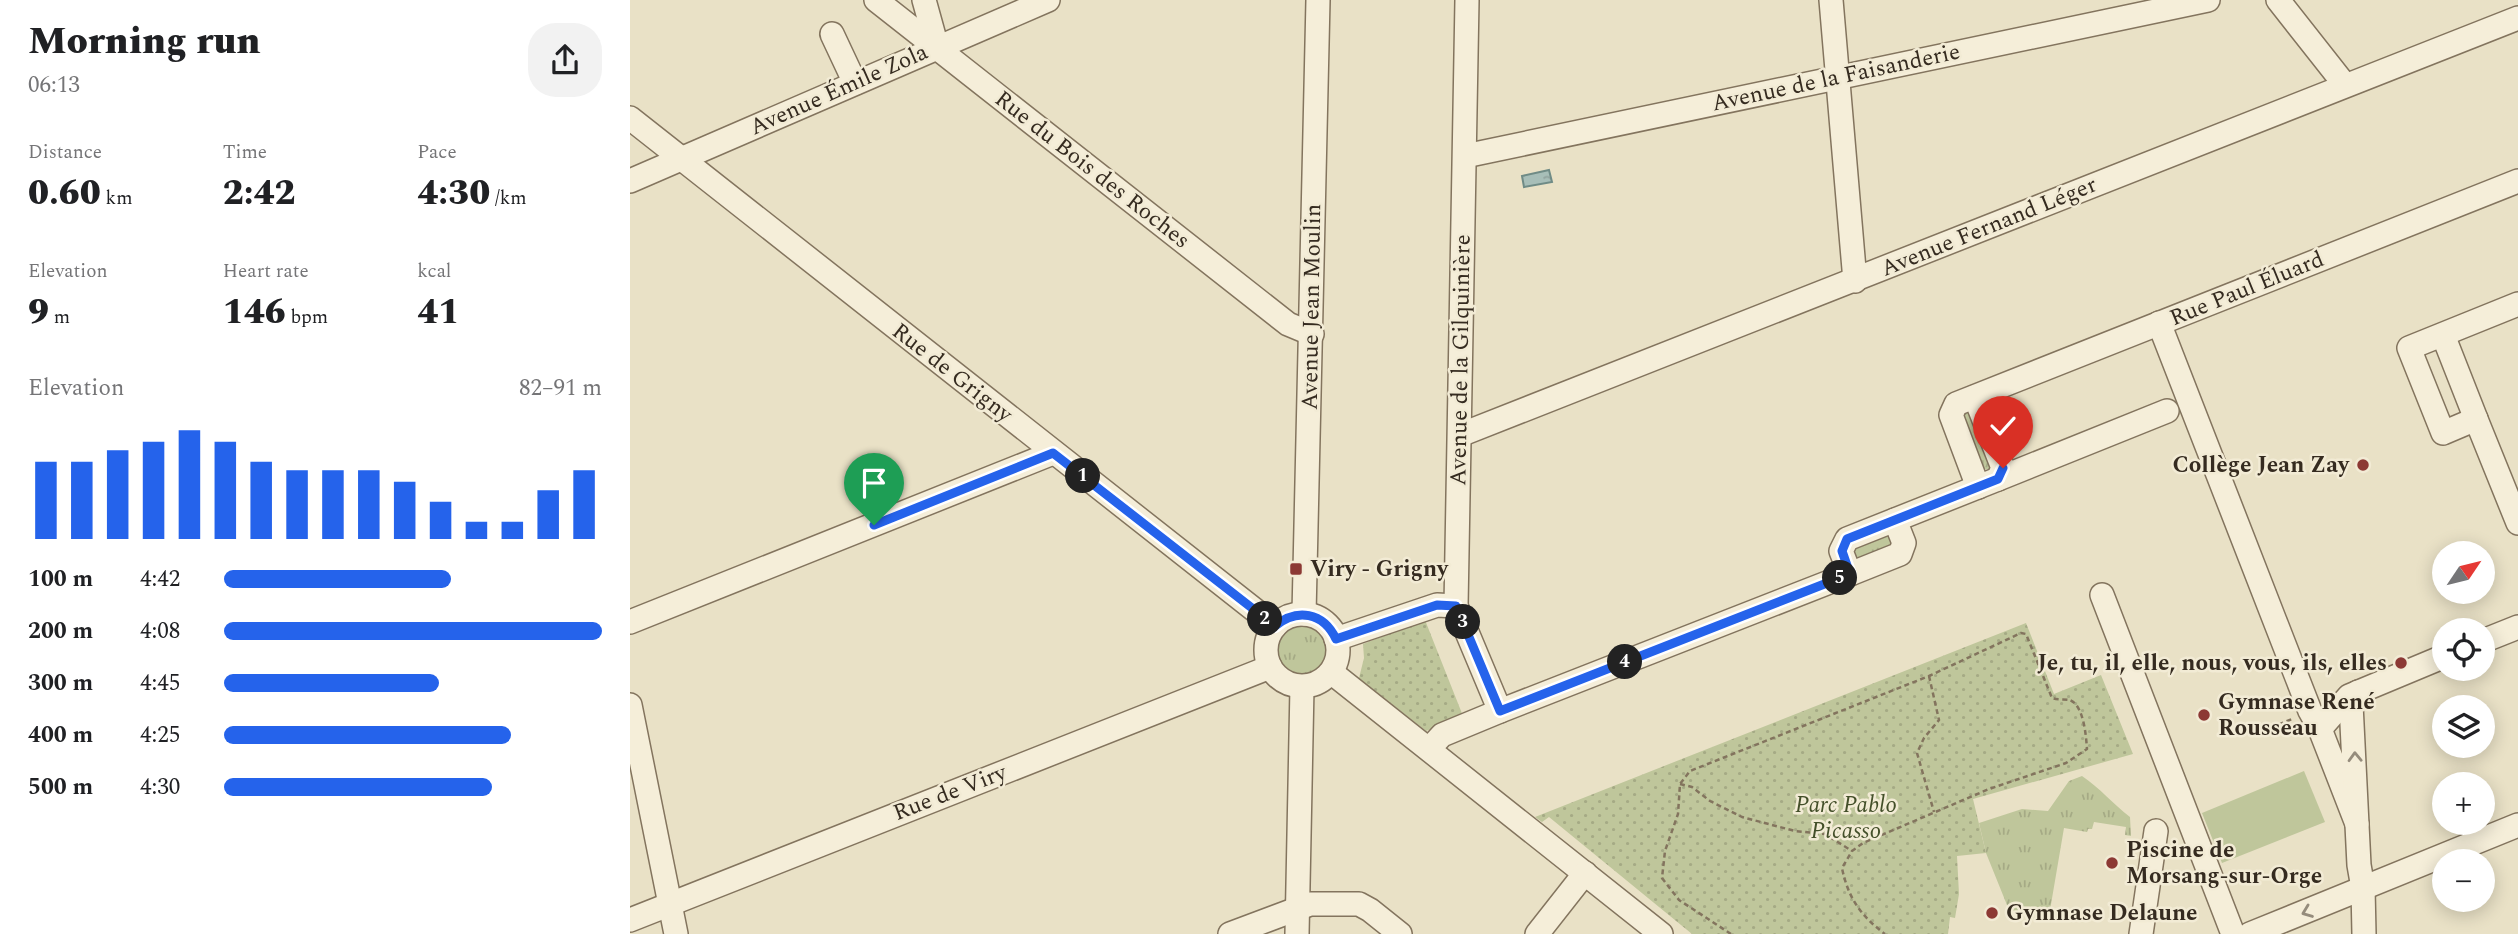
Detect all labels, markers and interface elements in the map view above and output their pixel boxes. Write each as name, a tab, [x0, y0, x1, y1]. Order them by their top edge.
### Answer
text: Morning run	[28, 13, 261, 71]
button: share	[528, 23, 602, 97]
street label: Avenue Émile Zola	[744, 35, 934, 145]
street label: Avenue de la Faisanderie	[1708, 35, 1964, 121]
text: 06:13	[28, 68, 80, 103]
street label: Rue du Bois des Roches	[987, 82, 1197, 258]
text: Distance	[28, 138, 102, 167]
text: Time	[223, 138, 267, 167]
text: Pace	[417, 138, 457, 167]
text: 0.60	[28, 167, 101, 220]
text: 2:42	[223, 167, 295, 220]
text: 4:30	[417, 167, 490, 220]
street label: Avenue Fernand Léger	[1876, 168, 2102, 286]
text: km	[101, 184, 133, 213]
text: /km	[490, 184, 527, 213]
street label: Avenue Jean Moulin	[1293, 203, 1331, 411]
street label: Avenue de la Gilquinière	[1441, 234, 1481, 486]
street label: Rue Paul Éluard	[2165, 242, 2330, 336]
text: Elevation	[28, 257, 108, 286]
text: Heart rate	[223, 257, 309, 286]
text: kcal	[417, 257, 451, 286]
text: 9	[28, 286, 49, 339]
text: 146	[223, 286, 286, 339]
text: 41	[417, 286, 459, 339]
text: m	[49, 303, 70, 332]
text: bpm	[286, 303, 328, 332]
street label: Rue de Grigny	[884, 314, 1021, 432]
text: Elevation	[28, 371, 124, 406]
text: 82–91 m	[519, 371, 602, 406]
pin	[1973, 396, 2033, 468]
icon: check	[1984, 407, 2022, 445]
place label: Collège Jean Zay	[2172, 448, 2350, 483]
pin	[844, 453, 904, 525]
marker: Collège Jean Zay	[2355, 457, 2371, 473]
pin: 1	[1065, 458, 1100, 494]
text: 1	[1077, 461, 1088, 490]
icon: arrive	[855, 464, 893, 502]
north arrow	[2432, 541, 2496, 604]
map controls	[2432, 541, 2495, 912]
place label: Viry - Grigny	[1310, 552, 1449, 587]
pin: 5	[1822, 560, 1858, 596]
marker: Viry - Grigny	[1288, 561, 1304, 577]
text: 100 m	[28, 562, 93, 597]
text: 4:42	[140, 562, 180, 597]
text: 5	[1834, 563, 1845, 592]
pin: 2	[1248, 602, 1282, 636]
text: 2	[1259, 604, 1270, 633]
pin: 3	[1446, 604, 1480, 640]
text: 3	[1457, 607, 1468, 636]
text: 200 m	[28, 614, 93, 649]
text: 4:08	[140, 614, 180, 649]
button: locate	[2432, 618, 2495, 681]
pin: 4	[1608, 644, 1642, 680]
place label: Je, tu, il, elle, nous, vous, ils, elles	[2037, 646, 2387, 681]
text: 4	[1619, 647, 1630, 676]
marker: Je, tu, il, elle, nous, vous, ils, elles	[2393, 655, 2409, 671]
text: 300 m	[28, 666, 93, 701]
text: 4:45	[140, 666, 180, 701]
place label: Gymnase René Rousseau	[2218, 685, 2375, 746]
button: layers	[2432, 695, 2495, 758]
marker: Gymnase René Rousseau	[2196, 707, 2212, 723]
text: 400 m	[28, 718, 93, 753]
text: 4:25	[140, 718, 180, 753]
one-way arrow	[2347, 751, 2362, 762]
street label: Rue de Viry	[888, 755, 1013, 831]
text: 500 m	[28, 770, 93, 805]
text: 4:30	[140, 770, 180, 805]
button: +	[2432, 772, 2495, 835]
park label: Parc Pablo Picasso	[1795, 788, 1897, 849]
place label: Piscine de Morsang-sur-Orge	[2126, 833, 2322, 894]
button: −	[2432, 849, 2495, 912]
marker: Piscine de Morsang-sur-Orge	[2104, 855, 2120, 871]
place label: Gymnase Delaune	[2006, 896, 2198, 931]
one-way arrow	[2301, 903, 2313, 917]
marker: Gymnase Delaune	[1984, 905, 2000, 921]

